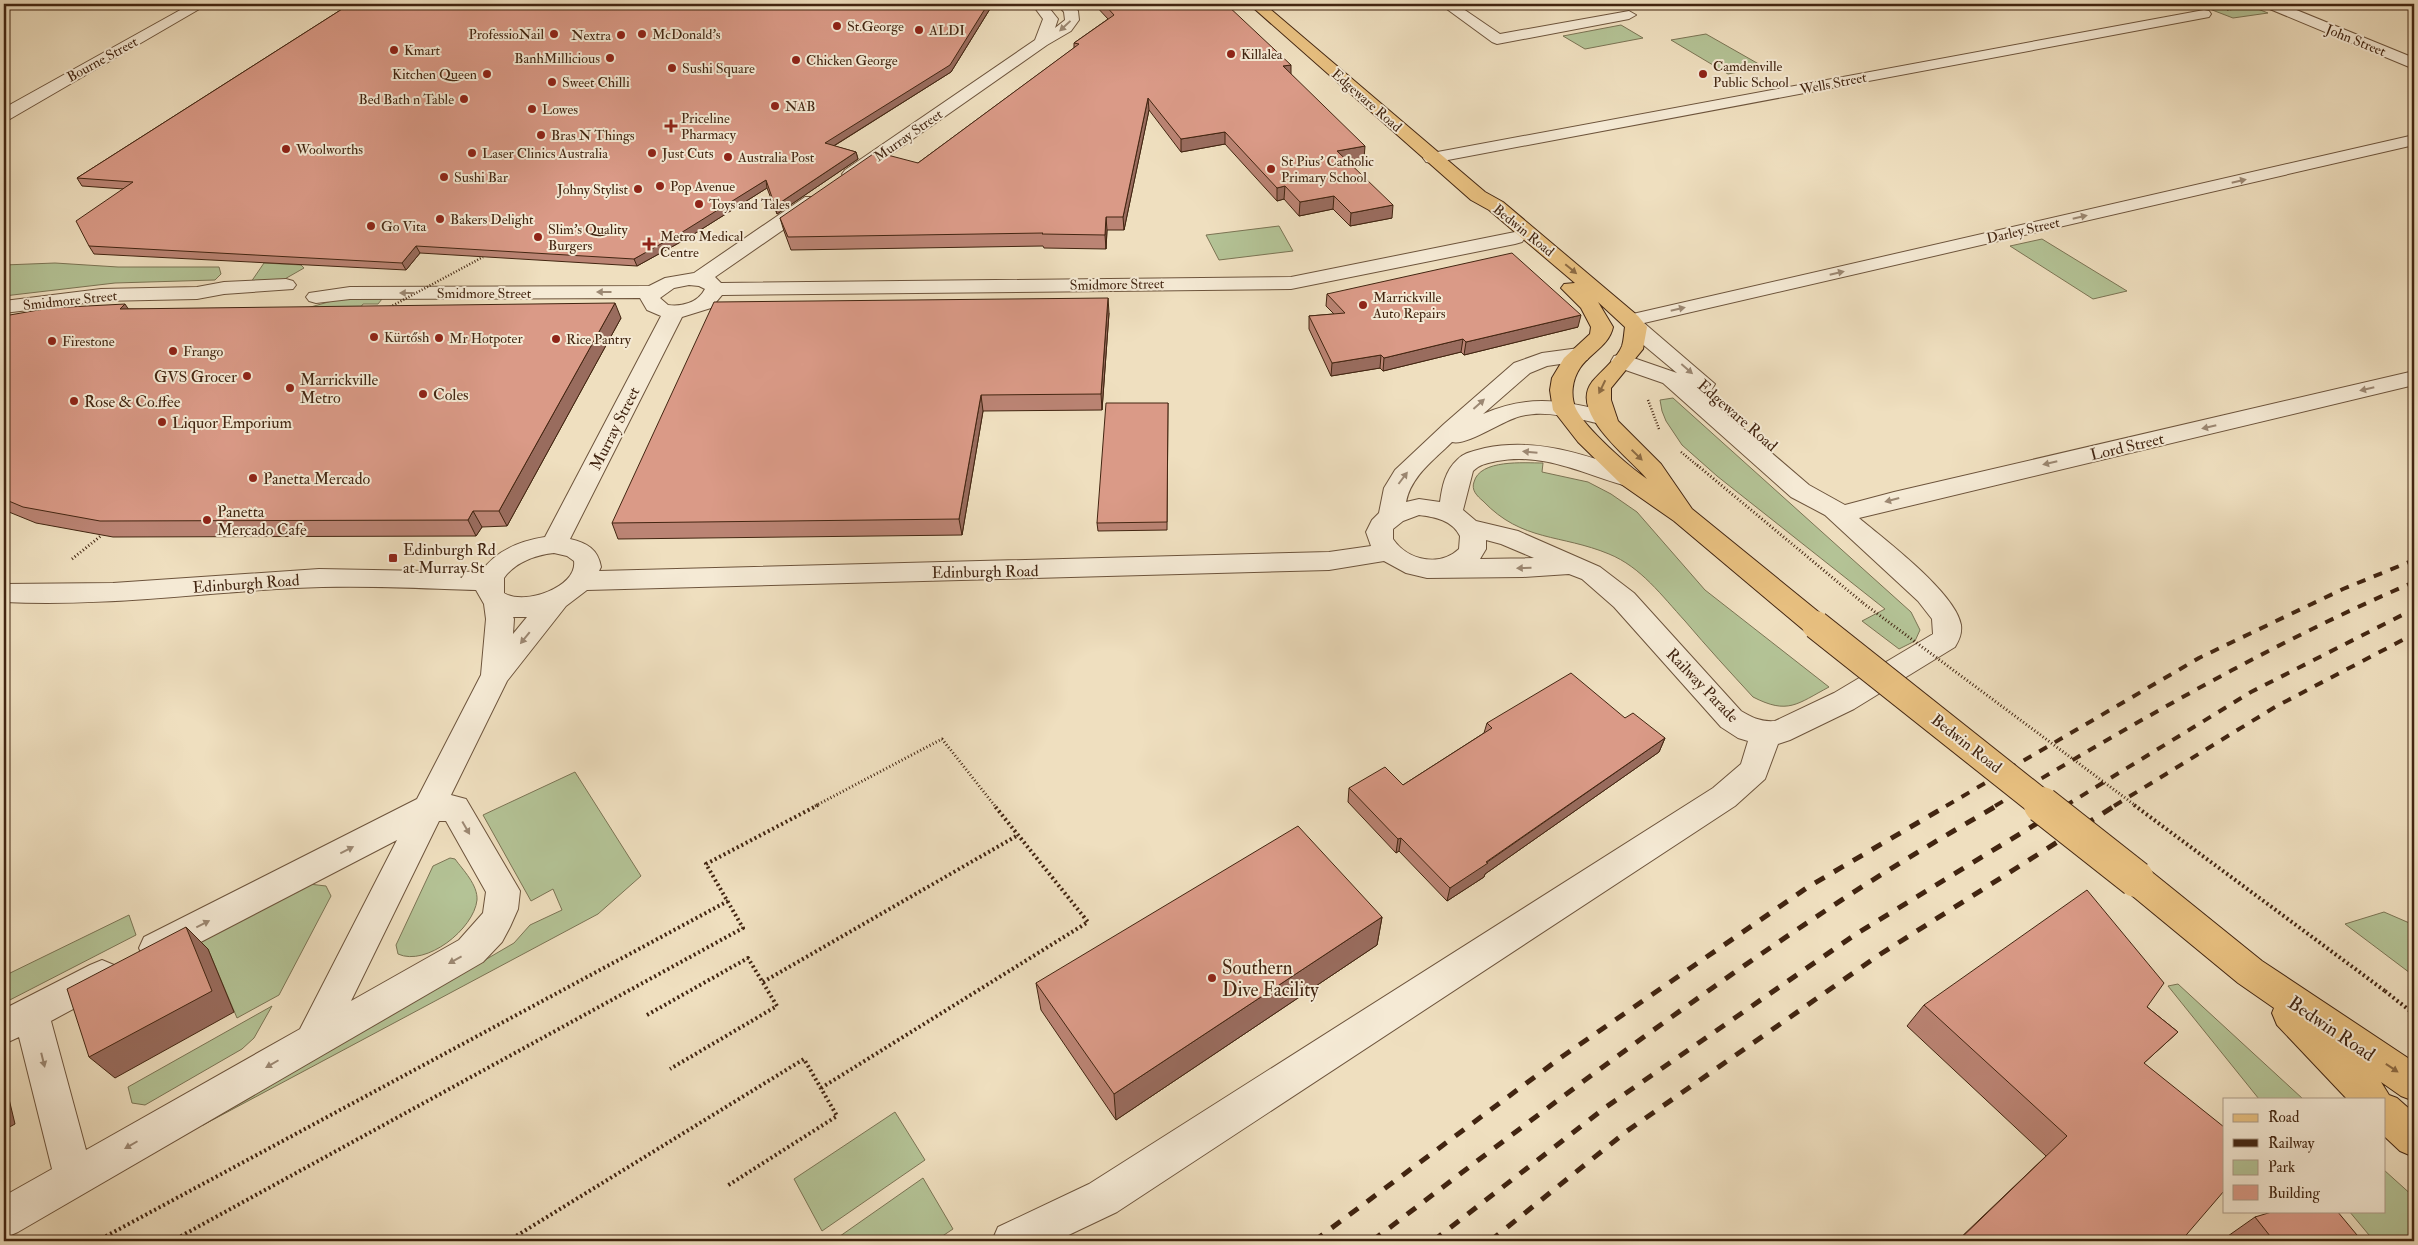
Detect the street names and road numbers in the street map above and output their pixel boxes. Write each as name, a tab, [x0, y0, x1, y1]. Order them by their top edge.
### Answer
street label: John Street	[2322, 20, 2389, 60]
street label: Bourne Street	[64, 33, 141, 86]
street label: Edgeware Road	[1328, 65, 1405, 135]
street label: Wells Street	[1797, 69, 1868, 98]
street label: Murray Street	[871, 105, 947, 166]
street label: Bedwin Road	[1490, 201, 1558, 260]
street label: Darley Street	[1985, 214, 2062, 248]
street label: Smidmore Street	[1070, 275, 1165, 294]
street label: Smidmore Street	[437, 285, 532, 302]
street label: Smidmore Street	[22, 287, 118, 314]
street label: Edgeware Road	[1693, 375, 1782, 456]
street label: Murray Street	[585, 383, 644, 473]
street label: Lord Street	[2088, 429, 2166, 465]
street label: Edinburgh Road	[931, 561, 1039, 583]
street label: Edinburgh Road	[192, 570, 300, 598]
street label: Railway Parade	[1662, 644, 1743, 727]
street label: Bedwin Road	[1927, 710, 2006, 778]
street label: Bedwin Road	[2283, 991, 2380, 1067]

